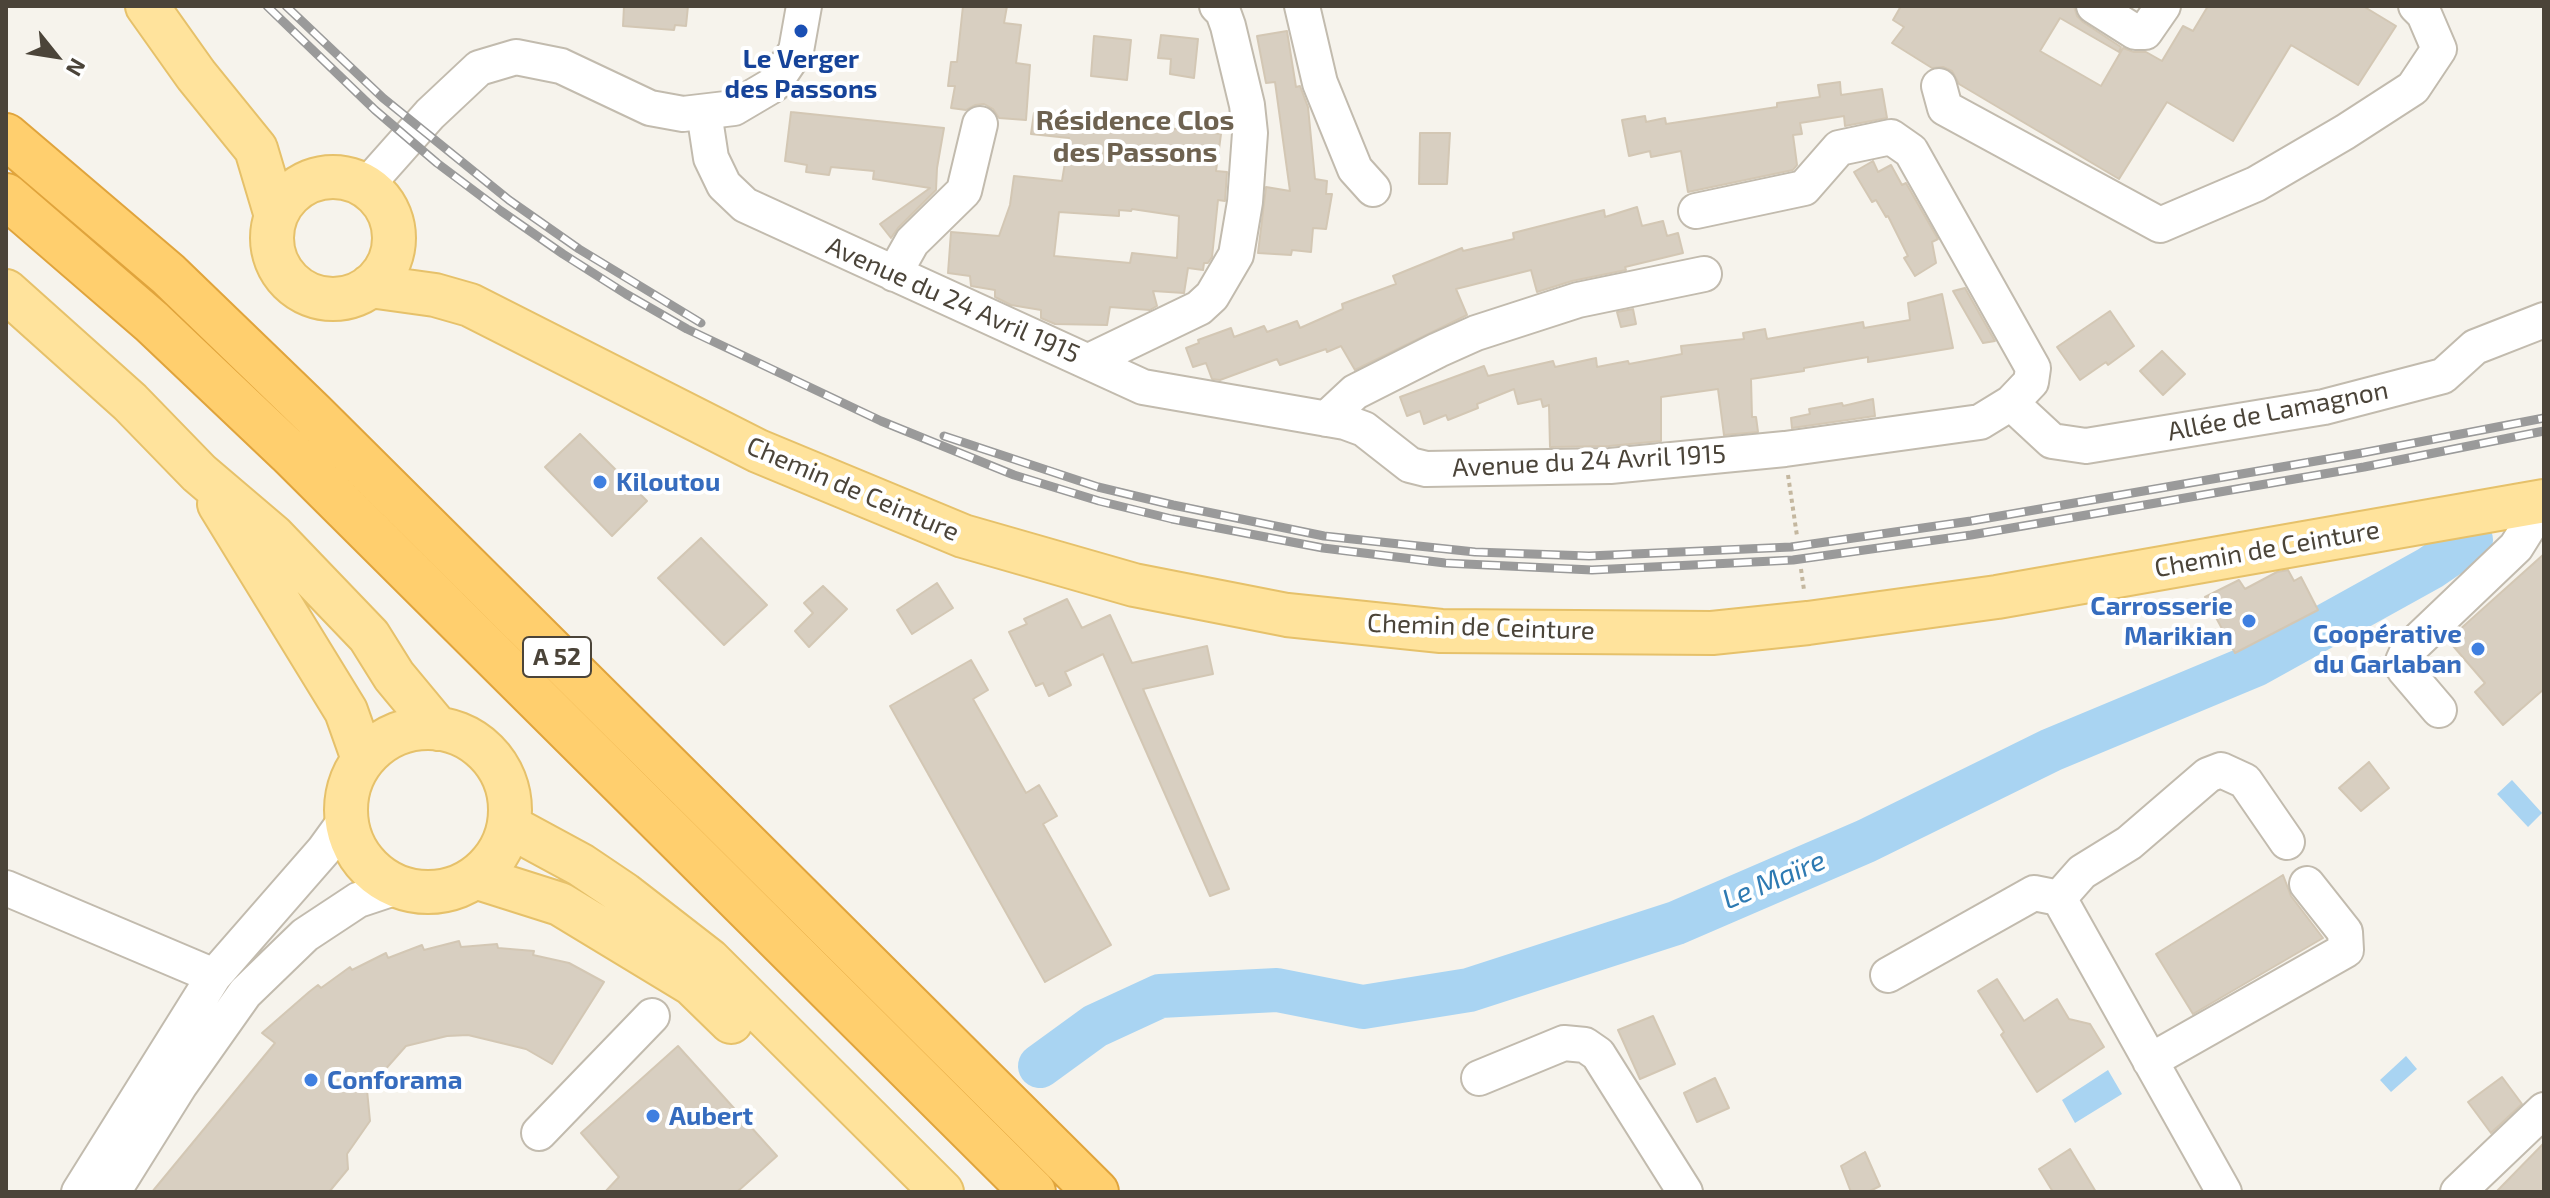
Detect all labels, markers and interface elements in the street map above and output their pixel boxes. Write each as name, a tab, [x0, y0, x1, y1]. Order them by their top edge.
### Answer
north arrow	[16, 16, 96, 96]
marker: Le Verger des Passons	[792, 22, 810, 40]
place label: Le Verger des Passons	[725, 43, 877, 104]
text: N	[62, 55, 92, 81]
district label: Résidence Clos des Passons	[1036, 104, 1234, 170]
street label: Avenue du 24 Avril 1915	[821, 230, 1085, 370]
street label: Allée de Lamagnon	[2165, 374, 2391, 448]
street label: Chemin de Ceinture	[742, 430, 964, 548]
street label: Avenue du 24 Avril 1915	[1451, 438, 1727, 484]
place label: Kiloutou	[616, 466, 720, 498]
marker: Kiloutou	[591, 473, 609, 491]
street label: Chemin de Ceinture	[2152, 514, 2382, 584]
place label: Carrosserie Marikian	[2090, 590, 2233, 652]
street label: Chemin de Ceinture	[1367, 607, 1595, 647]
marker: Carrosserie Marikian	[2240, 612, 2258, 630]
place label: Coopérative du Garlaban	[2313, 618, 2462, 680]
road number: A 52	[523, 637, 591, 677]
marker: Coopérative du Garlaban	[2469, 640, 2487, 658]
water label: Le Maïre	[1717, 843, 1831, 917]
place label: Conforama	[327, 1064, 463, 1096]
marker: Conforama	[302, 1071, 320, 1089]
place label: Aubert	[669, 1100, 753, 1132]
marker: Aubert	[644, 1107, 662, 1125]

